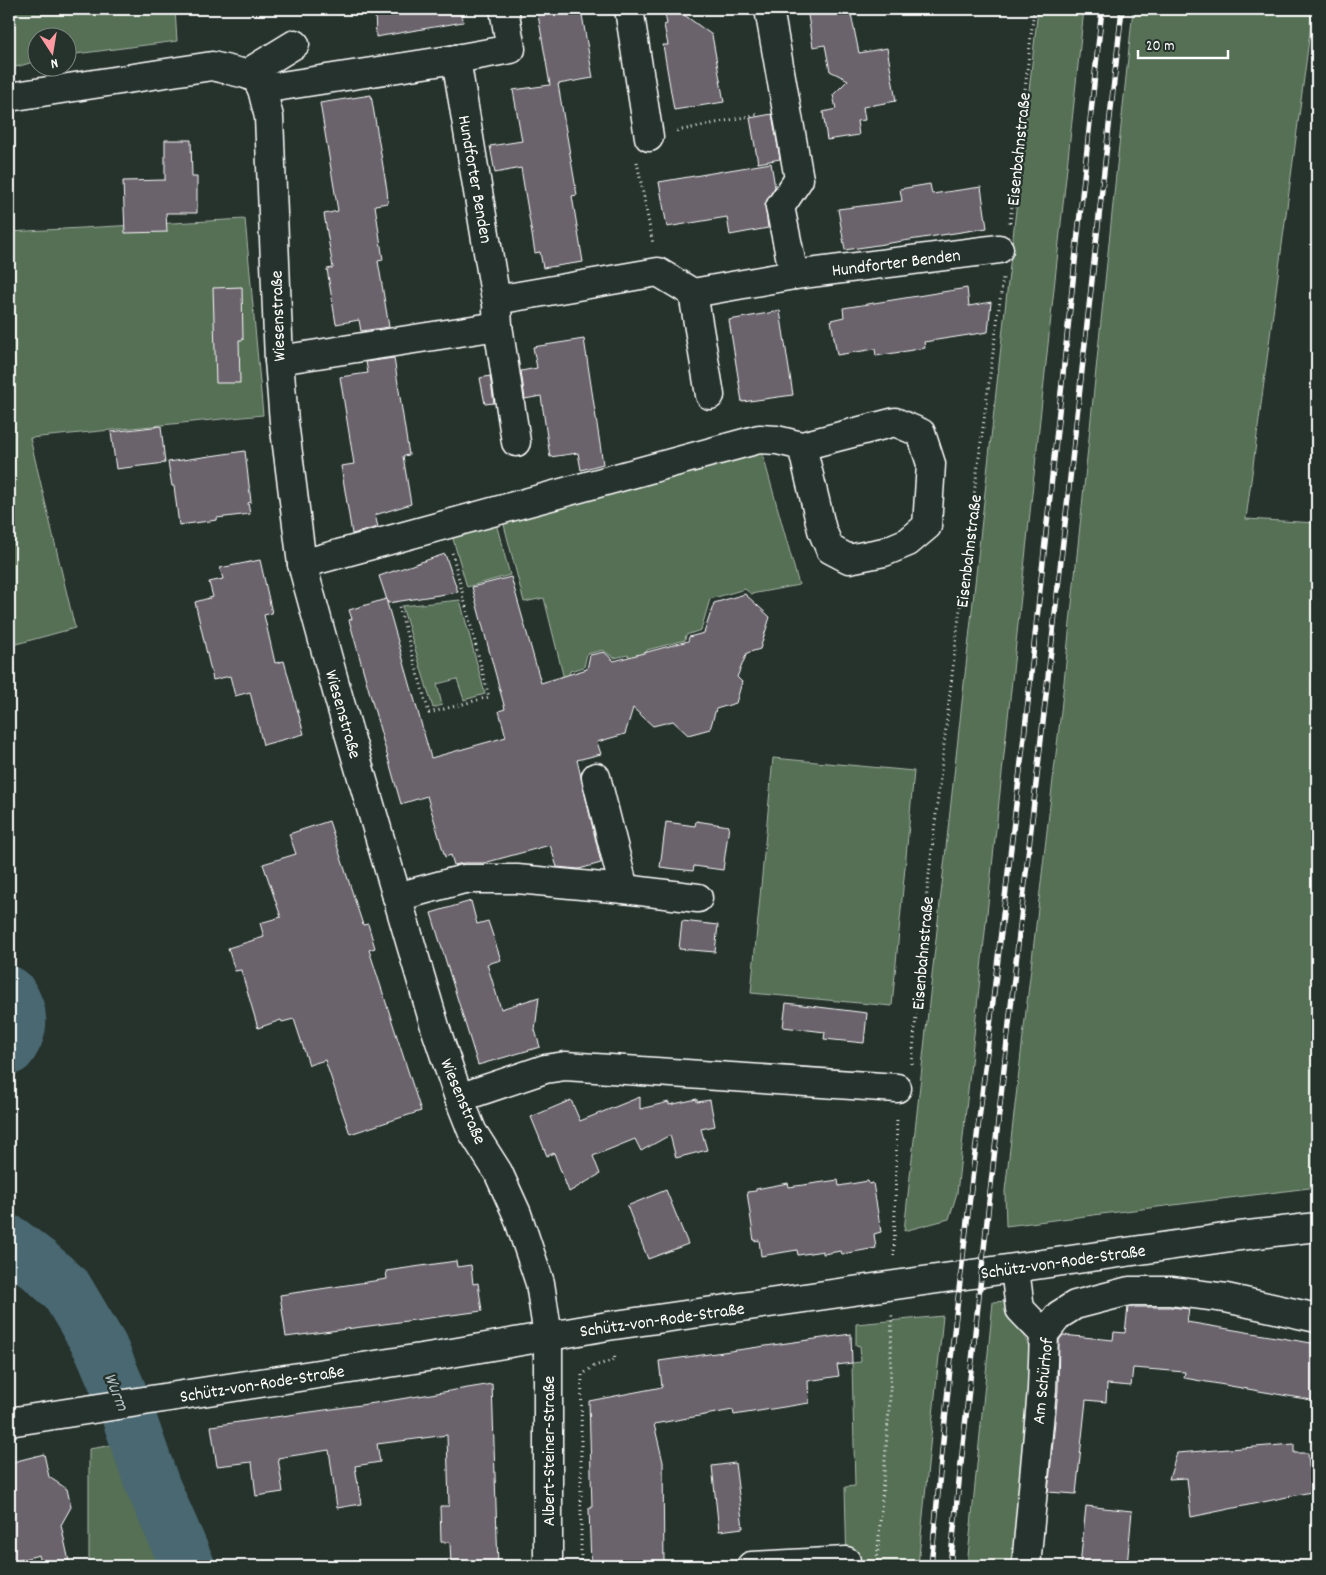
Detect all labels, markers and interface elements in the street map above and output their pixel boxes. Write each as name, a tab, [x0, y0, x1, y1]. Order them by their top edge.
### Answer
north arrow	[28, 28, 78, 78]
scale bar	[1138, 28, 1228, 60]
text: 20 m	[1146, 36, 1174, 58]
text: N	[49, 52, 60, 73]
street label: Eisenbahnstraße	[1002, 91, 1039, 207]
street label: Hundforter Benden	[450, 113, 497, 245]
street label: Hundforter Benden	[830, 244, 962, 285]
street label: Wiesenstraße	[265, 270, 294, 362]
street label: Eisenbahnstraße	[951, 493, 990, 609]
street label: Wiesenstraße	[317, 667, 366, 762]
street label: Eisenbahnstraße	[907, 895, 942, 1011]
street label: Wiesenstraße	[432, 1055, 491, 1149]
street label: Schütz-von-Rode-Straße	[979, 1240, 1147, 1287]
street label: Schütz-von-Rode-Straße	[578, 1298, 746, 1345]
street label: Am Schürhof	[1028, 1336, 1062, 1426]
street label: Schütz-von-Rode-Straße	[178, 1360, 347, 1411]
water label: Wurm	[95, 1369, 135, 1416]
street label: Albert-Steiner-Straße	[538, 1376, 563, 1526]

